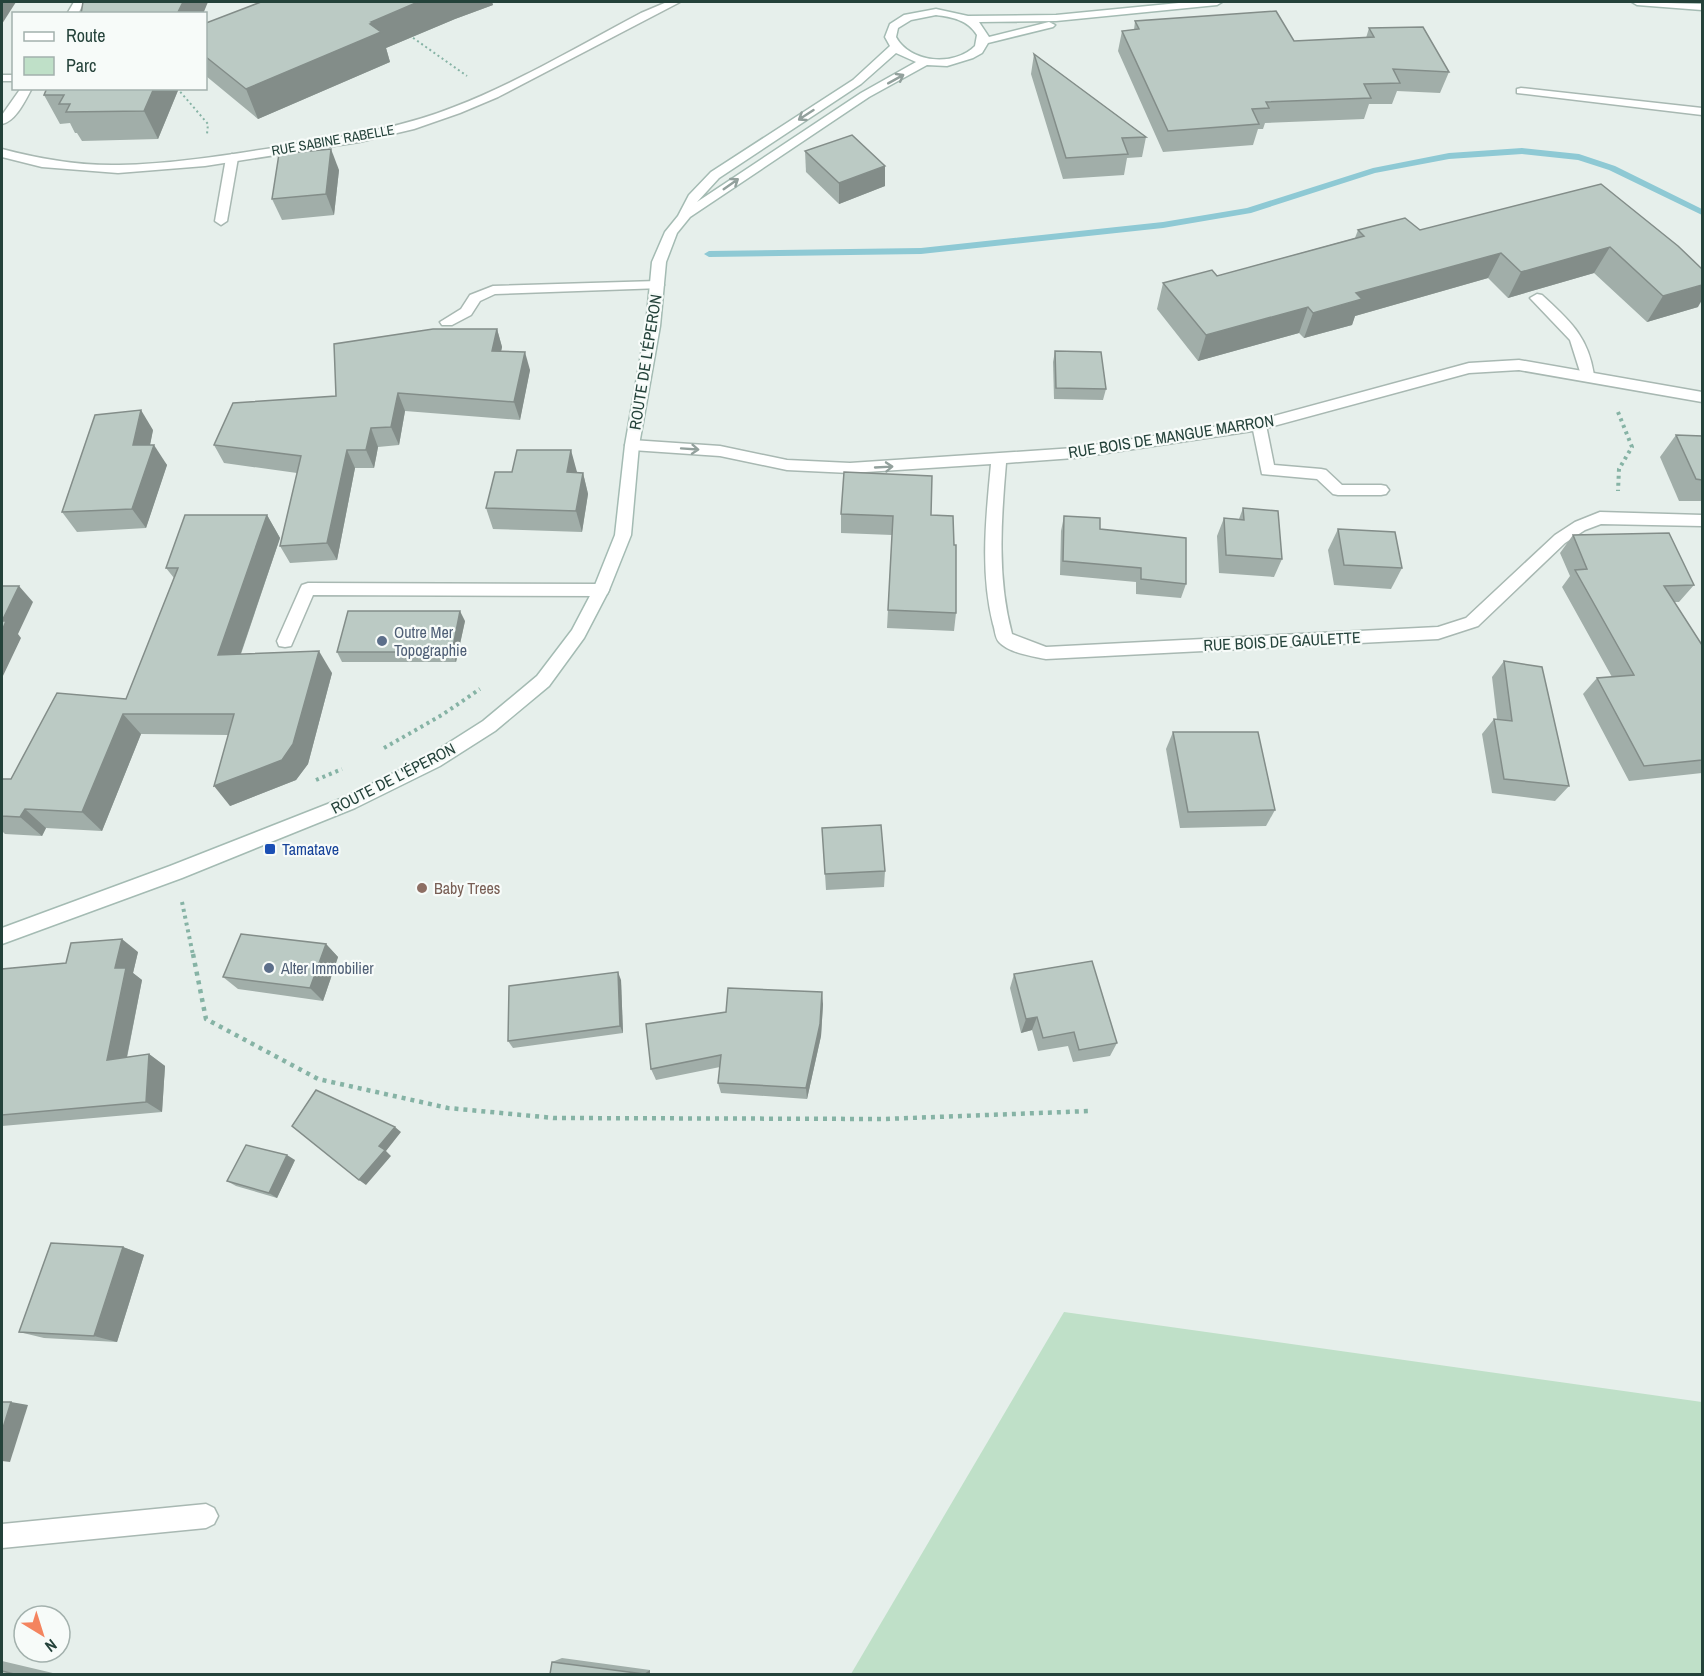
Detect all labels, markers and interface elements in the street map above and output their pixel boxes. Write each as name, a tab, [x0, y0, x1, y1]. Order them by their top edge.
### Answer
legend	[12, 12, 207, 90]
text: Route	[66, 23, 105, 48]
text: Parc	[66, 53, 96, 78]
one-way arrow	[887, 73, 904, 85]
one-way arrow	[798, 108, 815, 121]
street label: RUE SABINE RABELLE	[270, 120, 396, 160]
one-way arrow	[723, 177, 739, 190]
street label: ROUTE DE L'ÉPERON	[623, 293, 667, 431]
street label: RUE BOIS DE MANGUE MARRON	[1067, 409, 1275, 463]
one-way arrow	[680, 444, 700, 455]
one-way arrow	[873, 461, 893, 472]
place label: Outre Mer Topographie	[394, 621, 467, 661]
street label: RUE BOIS DE GAULETTE	[1203, 626, 1361, 656]
marker: Outre Mer Topographie	[375, 634, 389, 648]
street label: ROUTE DE L'ÉPERON	[327, 737, 459, 819]
place label: Tamatave	[282, 838, 339, 860]
marker: Tamatave	[263, 842, 277, 856]
place label: Baby Trees	[434, 877, 500, 899]
marker: Baby Trees	[415, 881, 429, 895]
place label: Alter Immobilier	[280, 957, 374, 979]
marker: Alter Immobilier	[262, 961, 276, 975]
north arrow	[12, 1604, 72, 1664]
text: N	[41, 1634, 62, 1657]

